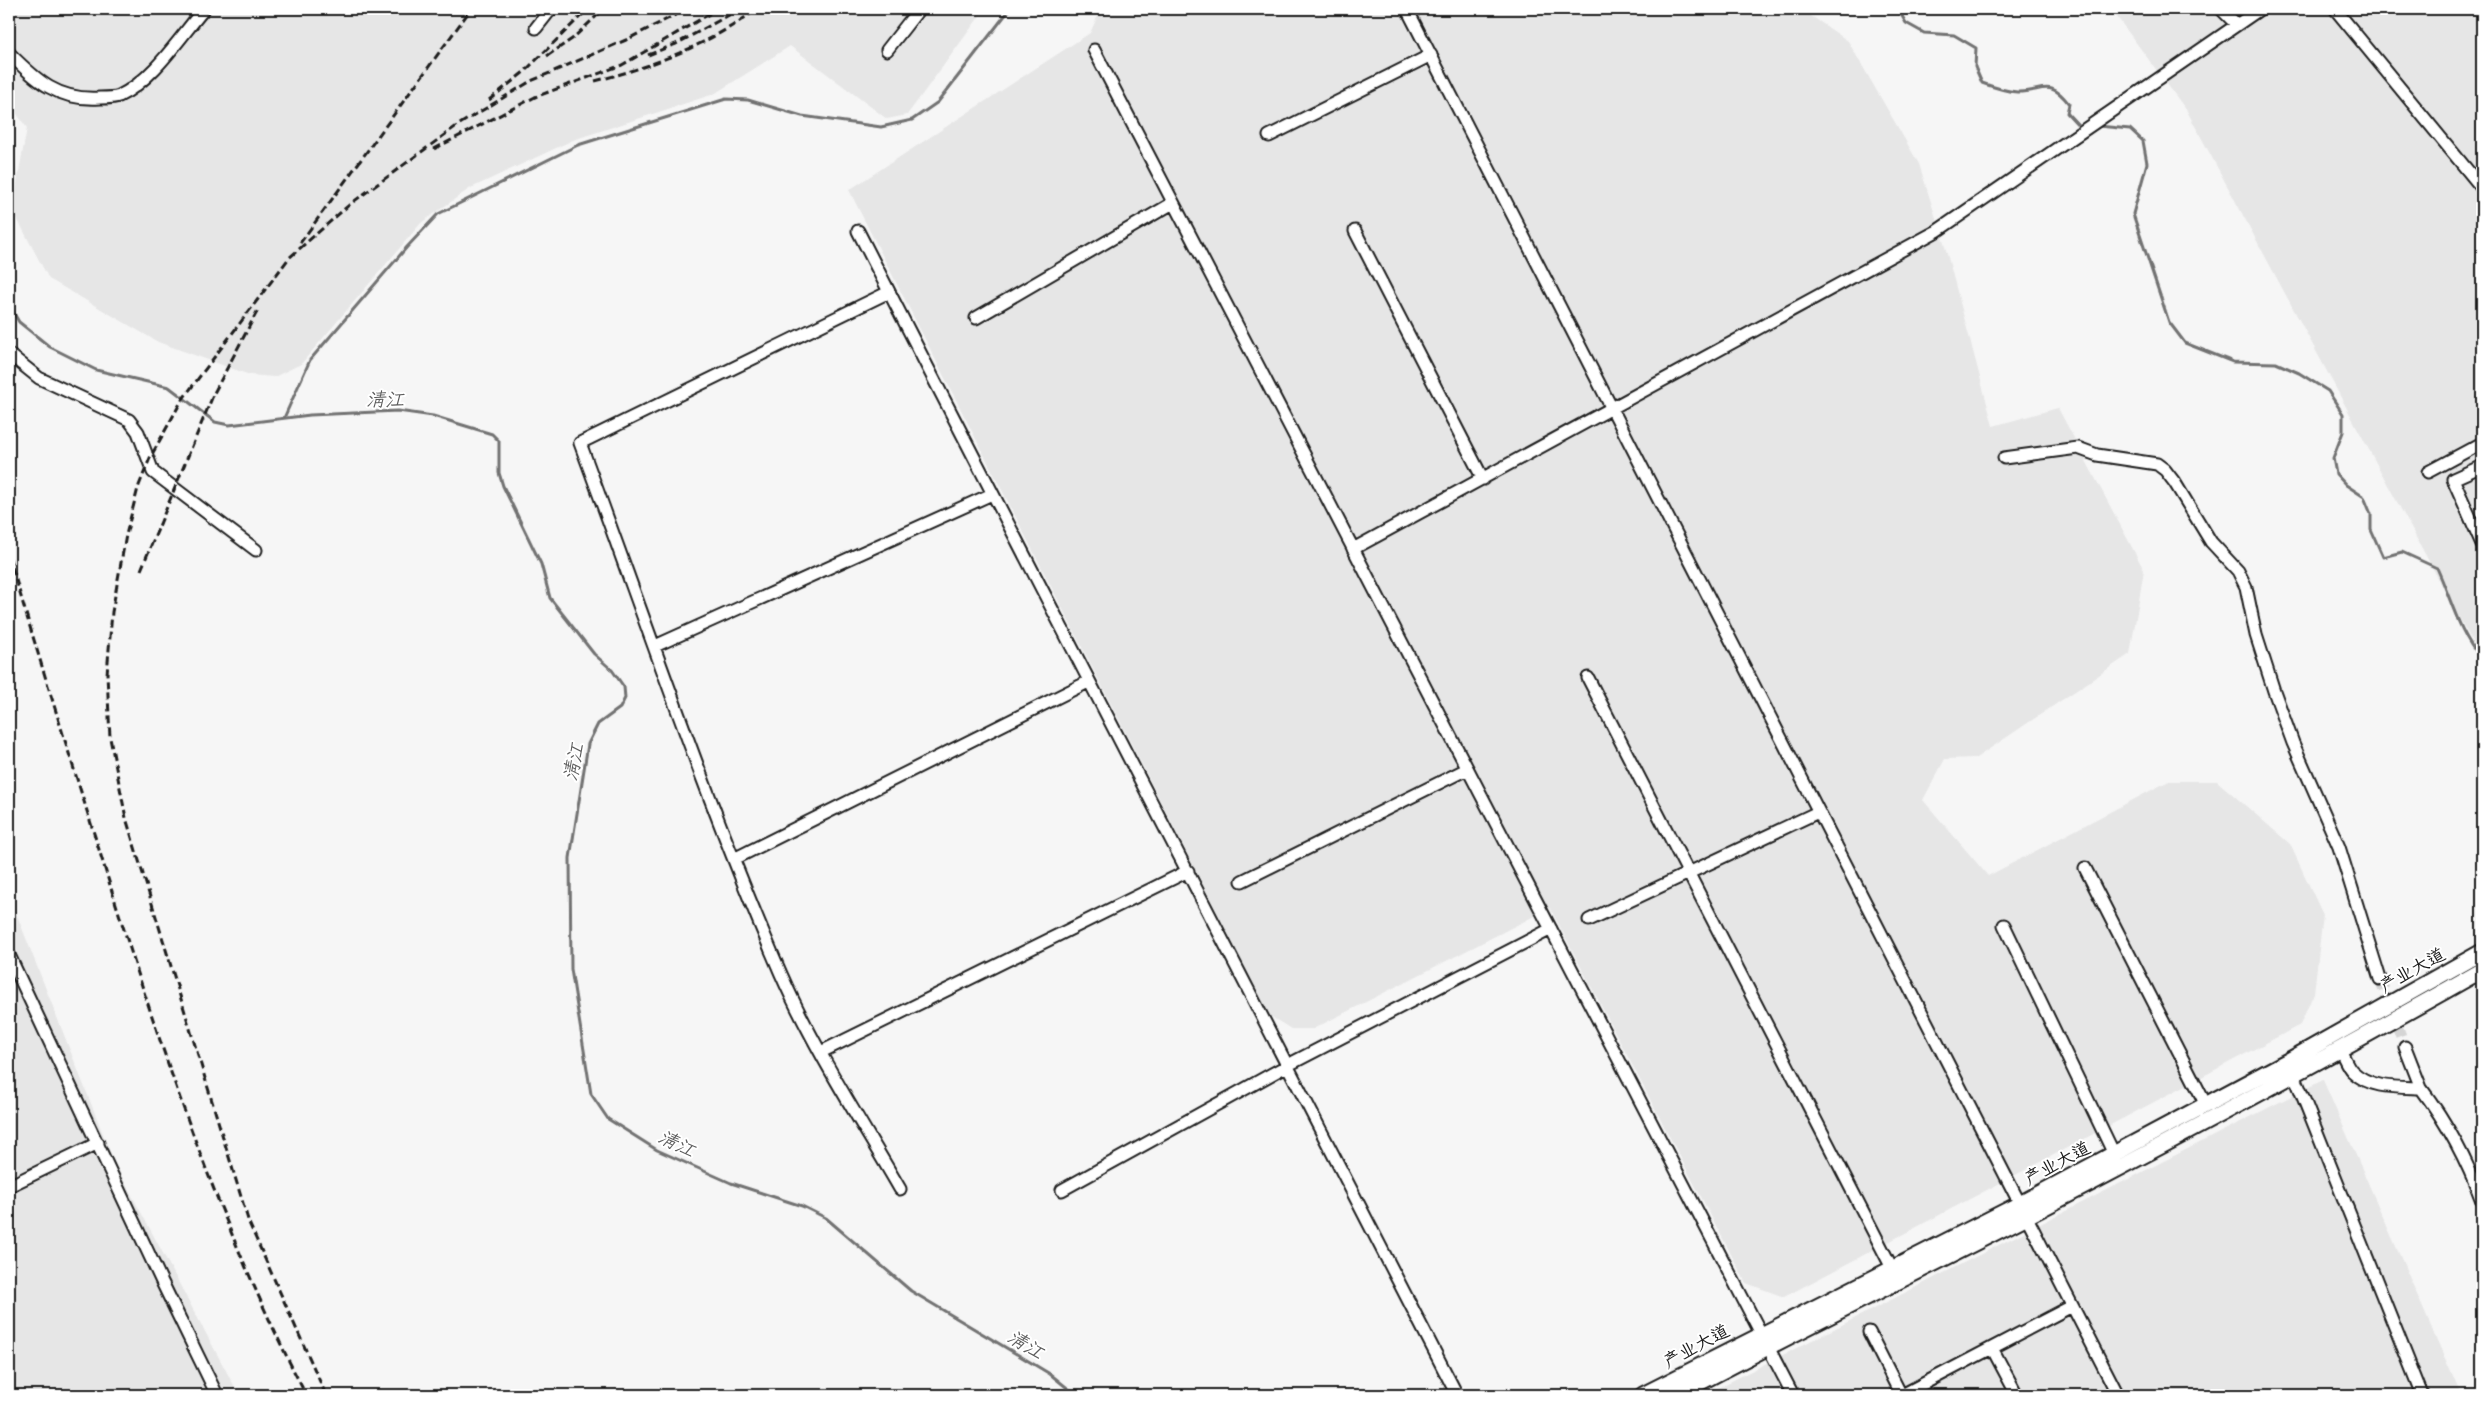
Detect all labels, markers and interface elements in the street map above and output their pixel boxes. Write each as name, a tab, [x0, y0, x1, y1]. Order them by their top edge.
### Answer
water label: 清江	[366, 388, 405, 415]
water label: 清江	[558, 740, 593, 784]
street label: 产业大道	[2375, 943, 2451, 1001]
water label: 清江	[653, 1125, 700, 1166]
street label: 产业大道	[2020, 1136, 2096, 1193]
street label: 产业大道	[1659, 1319, 1735, 1376]
water label: 清江	[1001, 1325, 1049, 1368]

